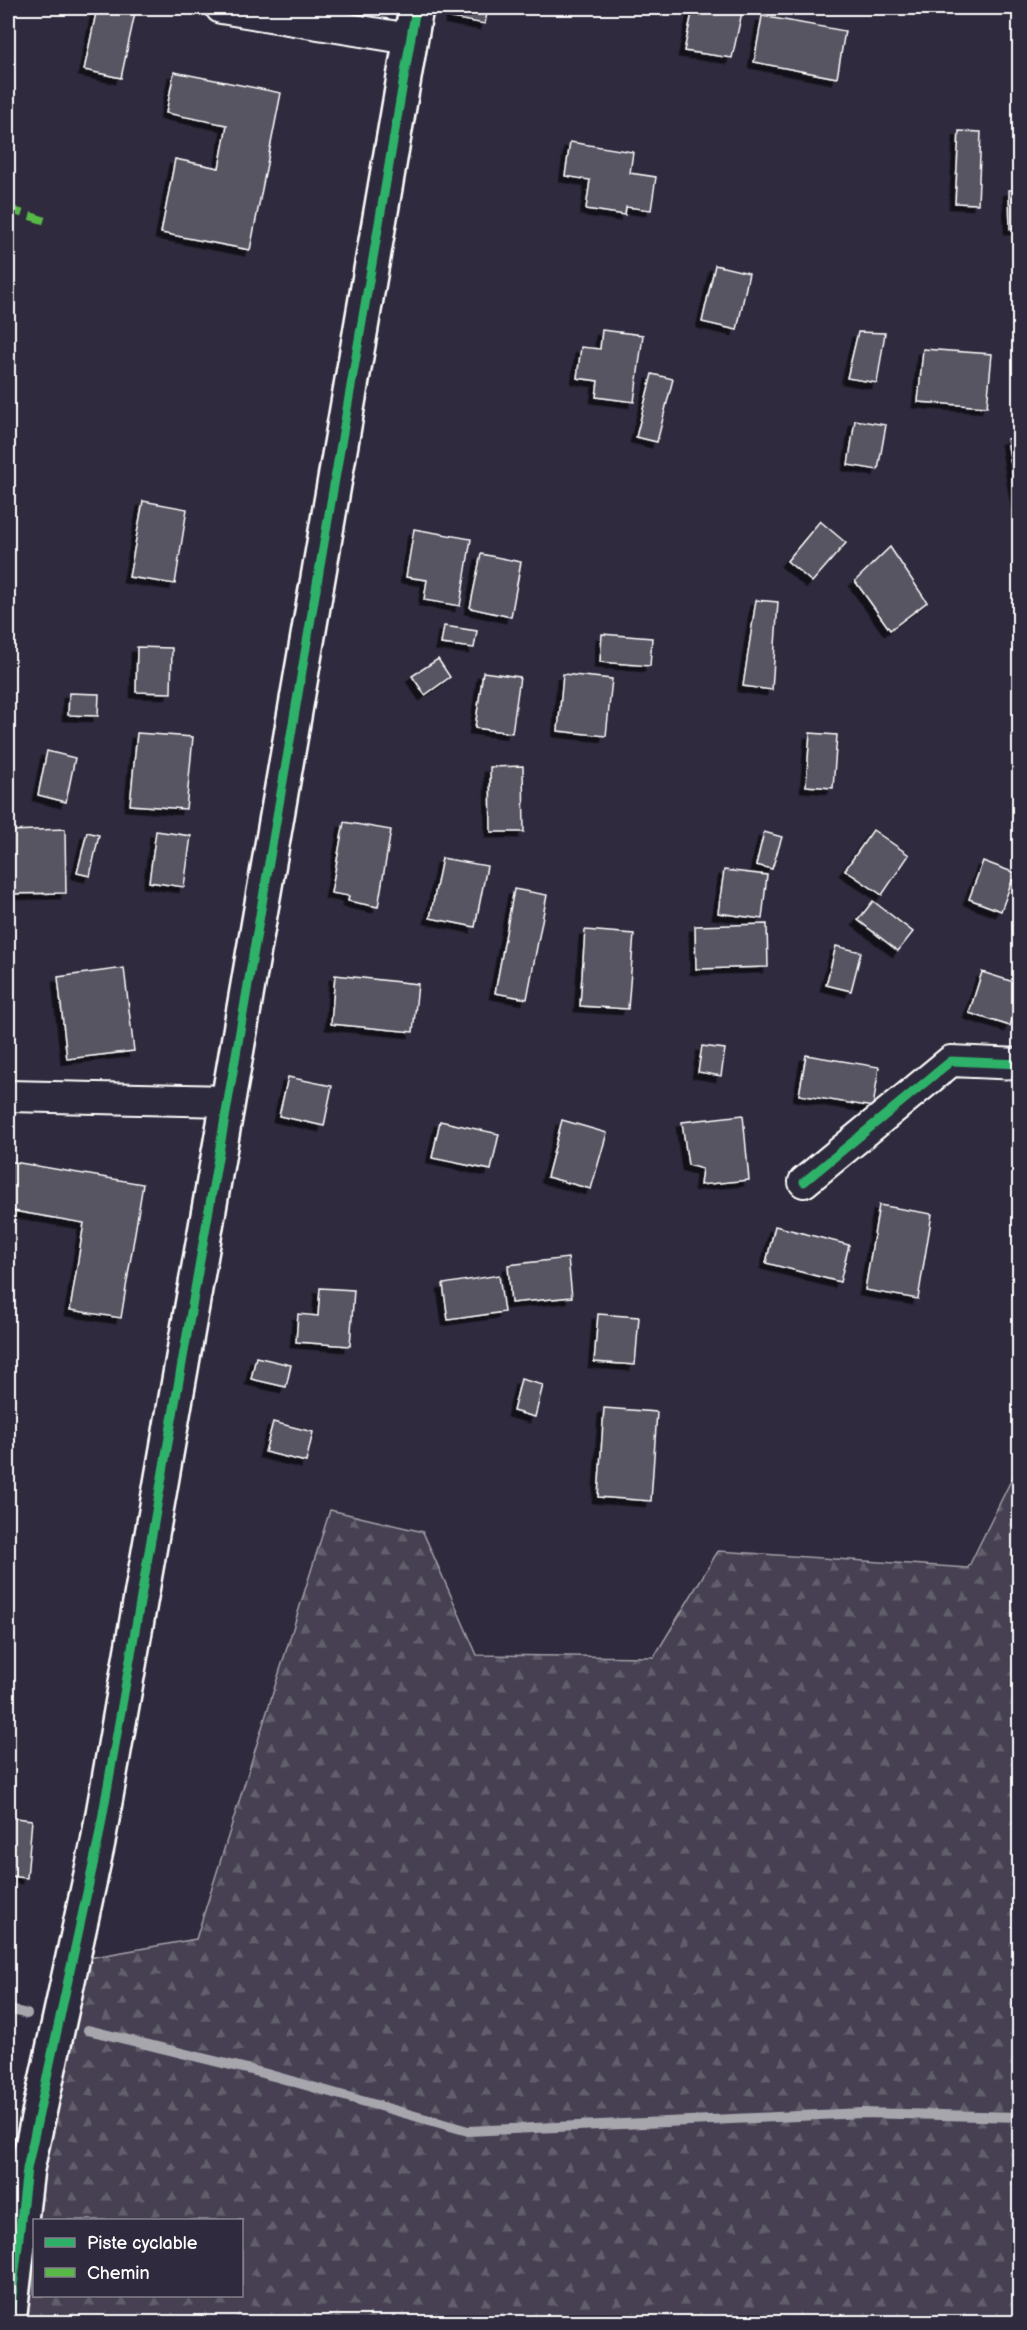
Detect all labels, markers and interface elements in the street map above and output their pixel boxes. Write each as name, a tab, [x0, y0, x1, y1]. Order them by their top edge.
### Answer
legend	[33, 2219, 243, 2297]
text: Piste cyclable	[87, 2233, 198, 2254]
text: Chemin	[87, 2263, 150, 2284]

